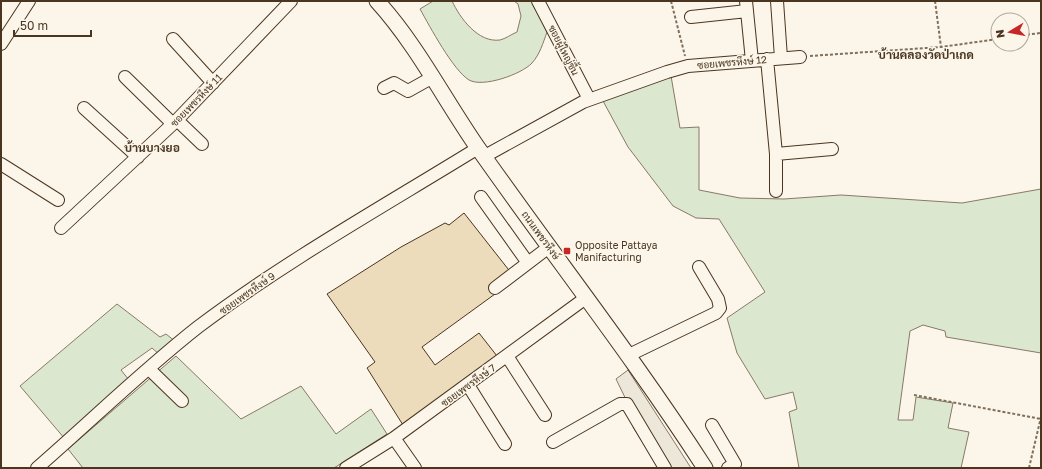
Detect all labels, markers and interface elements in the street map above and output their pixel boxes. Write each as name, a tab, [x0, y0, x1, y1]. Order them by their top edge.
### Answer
scale bar	[14, 12, 91, 38]
north arrow	[990, 12, 1030, 52]
text: 50 m	[20, 18, 48, 33]
street label: ซอยผู้ใหญ่ชื้น	[544, 21, 584, 78]
text: N	[993, 29, 1007, 39]
district label: บ้านคลองวัดป่าเกด	[878, 47, 974, 62]
street label: ซอยเพชรหึงษ์ 12	[697, 52, 767, 71]
street label: ซอยเพชรหึงษ์ 11	[167, 70, 224, 129]
district label: บ้านบางยอ	[124, 140, 180, 155]
street label: ถนนเพชรหึงษ์	[519, 208, 564, 262]
place label: Opposite Pattaya Manifacturing	[575, 239, 657, 263]
marker: Opposite Pattaya Manifacturing	[562, 246, 572, 256]
street label: ซอยเพชรหึงษ์ 9	[216, 269, 277, 317]
street label: ซอยเพชรหึงษ์ 7	[438, 360, 498, 409]

